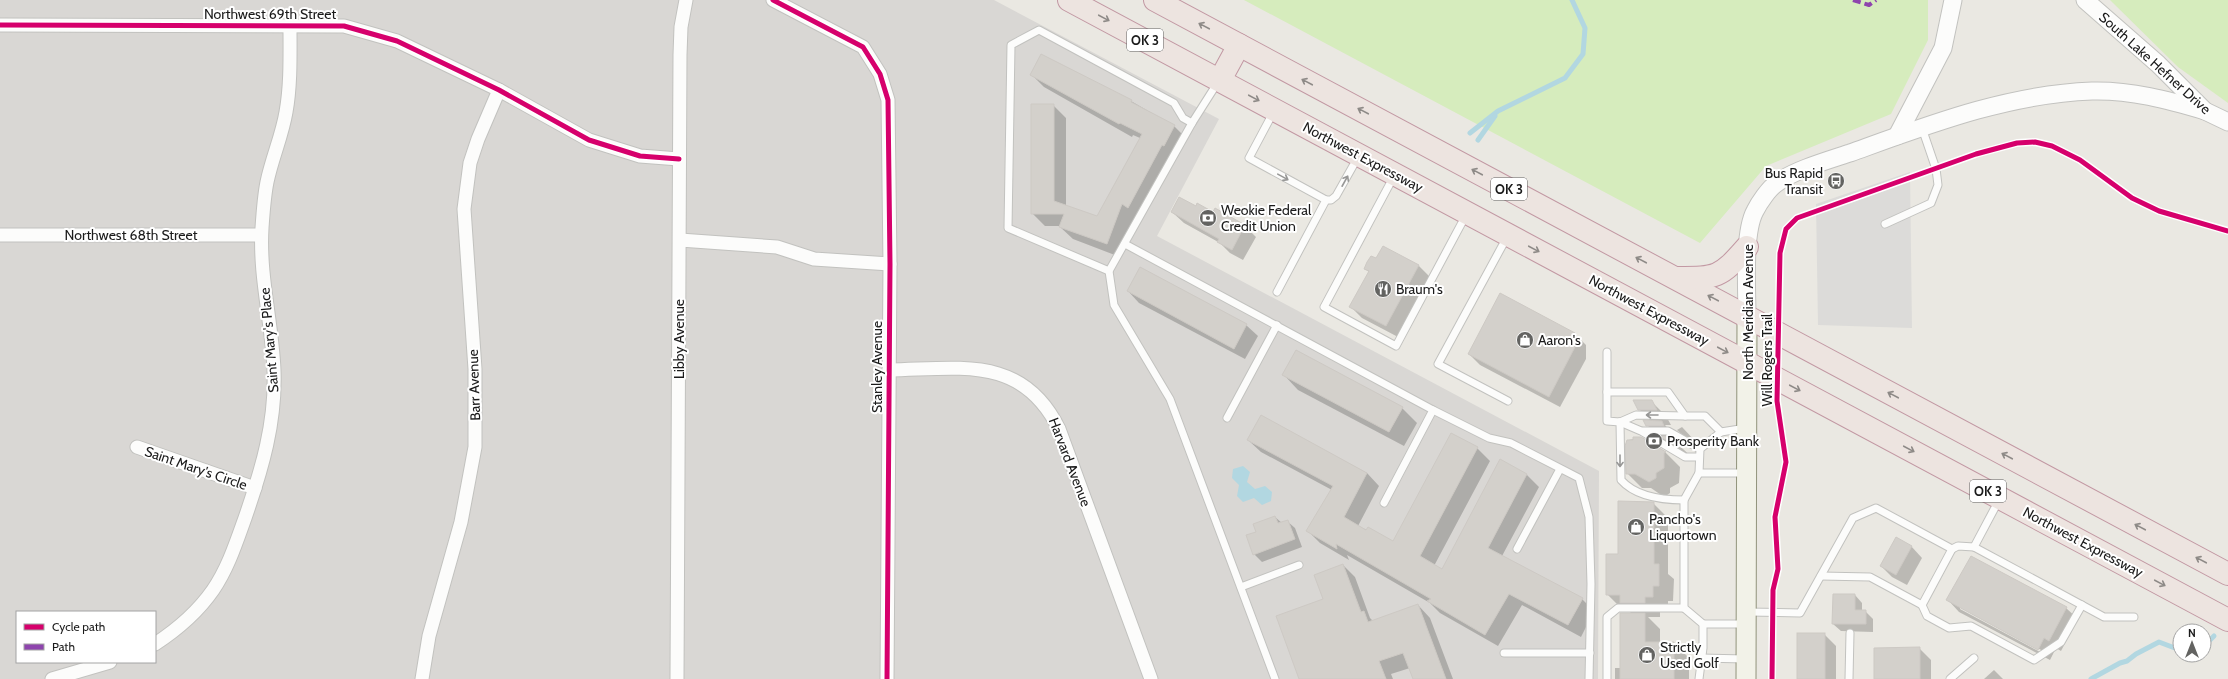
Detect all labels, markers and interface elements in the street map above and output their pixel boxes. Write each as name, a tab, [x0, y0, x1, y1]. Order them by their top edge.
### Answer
street label: Northwest 69th Street	[204, 5, 336, 23]
street label: South Lake Hefner Drive	[2095, 8, 2215, 118]
one-way arrow	[1098, 15, 1110, 23]
one-way arrow	[1199, 22, 1211, 30]
road number: OK 3	[1127, 29, 1163, 51]
one-way arrow	[1301, 77, 1313, 85]
one-way arrow	[1248, 95, 1260, 103]
one-way arrow	[1357, 107, 1369, 114]
street label: Northwest Expressway	[1300, 118, 1426, 196]
place label: Bus Rapid Transit	[1765, 164, 1823, 198]
one-way arrow	[1472, 168, 1484, 176]
bus stop icon: Bus Rapid Transit	[1826, 171, 1846, 191]
one-way arrow	[1277, 174, 1289, 181]
one-way arrow	[1341, 175, 1349, 187]
road number: OK 3	[1491, 178, 1527, 200]
place label: Weokie Federal Credit Union	[1221, 201, 1312, 235]
bank icon: Weokie Federal Credit Union	[1198, 208, 1218, 228]
street label: Northwest 68th Street	[65, 226, 198, 244]
street label: North Meridian Avenue	[1739, 244, 1757, 380]
one-way arrow	[1528, 245, 1540, 253]
one-way arrow	[1636, 256, 1648, 263]
street label: Northwest Expressway	[1586, 271, 1712, 349]
restaurant icon: Braum's	[1373, 279, 1393, 299]
place label: Braum's	[1396, 280, 1443, 298]
street label: Saint Mary's Place	[255, 287, 283, 393]
one-way arrow	[1707, 294, 1719, 301]
street label: Libby Avenue	[670, 299, 688, 379]
street label: Will Rogers Trail	[1758, 313, 1776, 406]
street label: Stanley Avenue	[868, 321, 886, 413]
shop icon: Aaron's	[1515, 330, 1535, 350]
place label: Aaron's	[1538, 331, 1581, 349]
one-way arrow	[1717, 346, 1729, 354]
street label: Barr Avenue	[464, 349, 484, 421]
one-way arrow	[1789, 385, 1801, 392]
one-way arrow	[1887, 390, 1899, 398]
one-way arrow	[1646, 411, 1659, 419]
street label: Harvard Avenue	[1045, 415, 1095, 509]
bank icon: Prosperity Bank	[1644, 431, 1664, 451]
place label: Prosperity Bank	[1667, 432, 1760, 450]
street label: Saint Mary's Circle	[142, 442, 250, 494]
one-way arrow	[1903, 446, 1915, 454]
one-way arrow	[2001, 452, 2013, 459]
one-way arrow	[1616, 454, 1624, 467]
road number: OK 3	[1970, 480, 2006, 502]
street label: Northwest Expressway	[2020, 503, 2146, 581]
place label: Pancho's Liquortown	[1649, 510, 1717, 544]
shop icon: Pancho's Liquortown	[1626, 517, 1646, 537]
one-way arrow	[2134, 523, 2146, 530]
one-way arrow	[2195, 555, 2207, 563]
one-way arrow	[2154, 579, 2166, 587]
legend	[16, 611, 156, 663]
text: Cycle path	[52, 619, 105, 634]
north arrow	[2172, 623, 2212, 663]
text: N	[2188, 626, 2196, 640]
place label: Strictly Used Golf	[1660, 638, 1719, 672]
text: Path	[52, 639, 75, 654]
shop icon: Strictly Used Golf	[1637, 645, 1657, 665]

